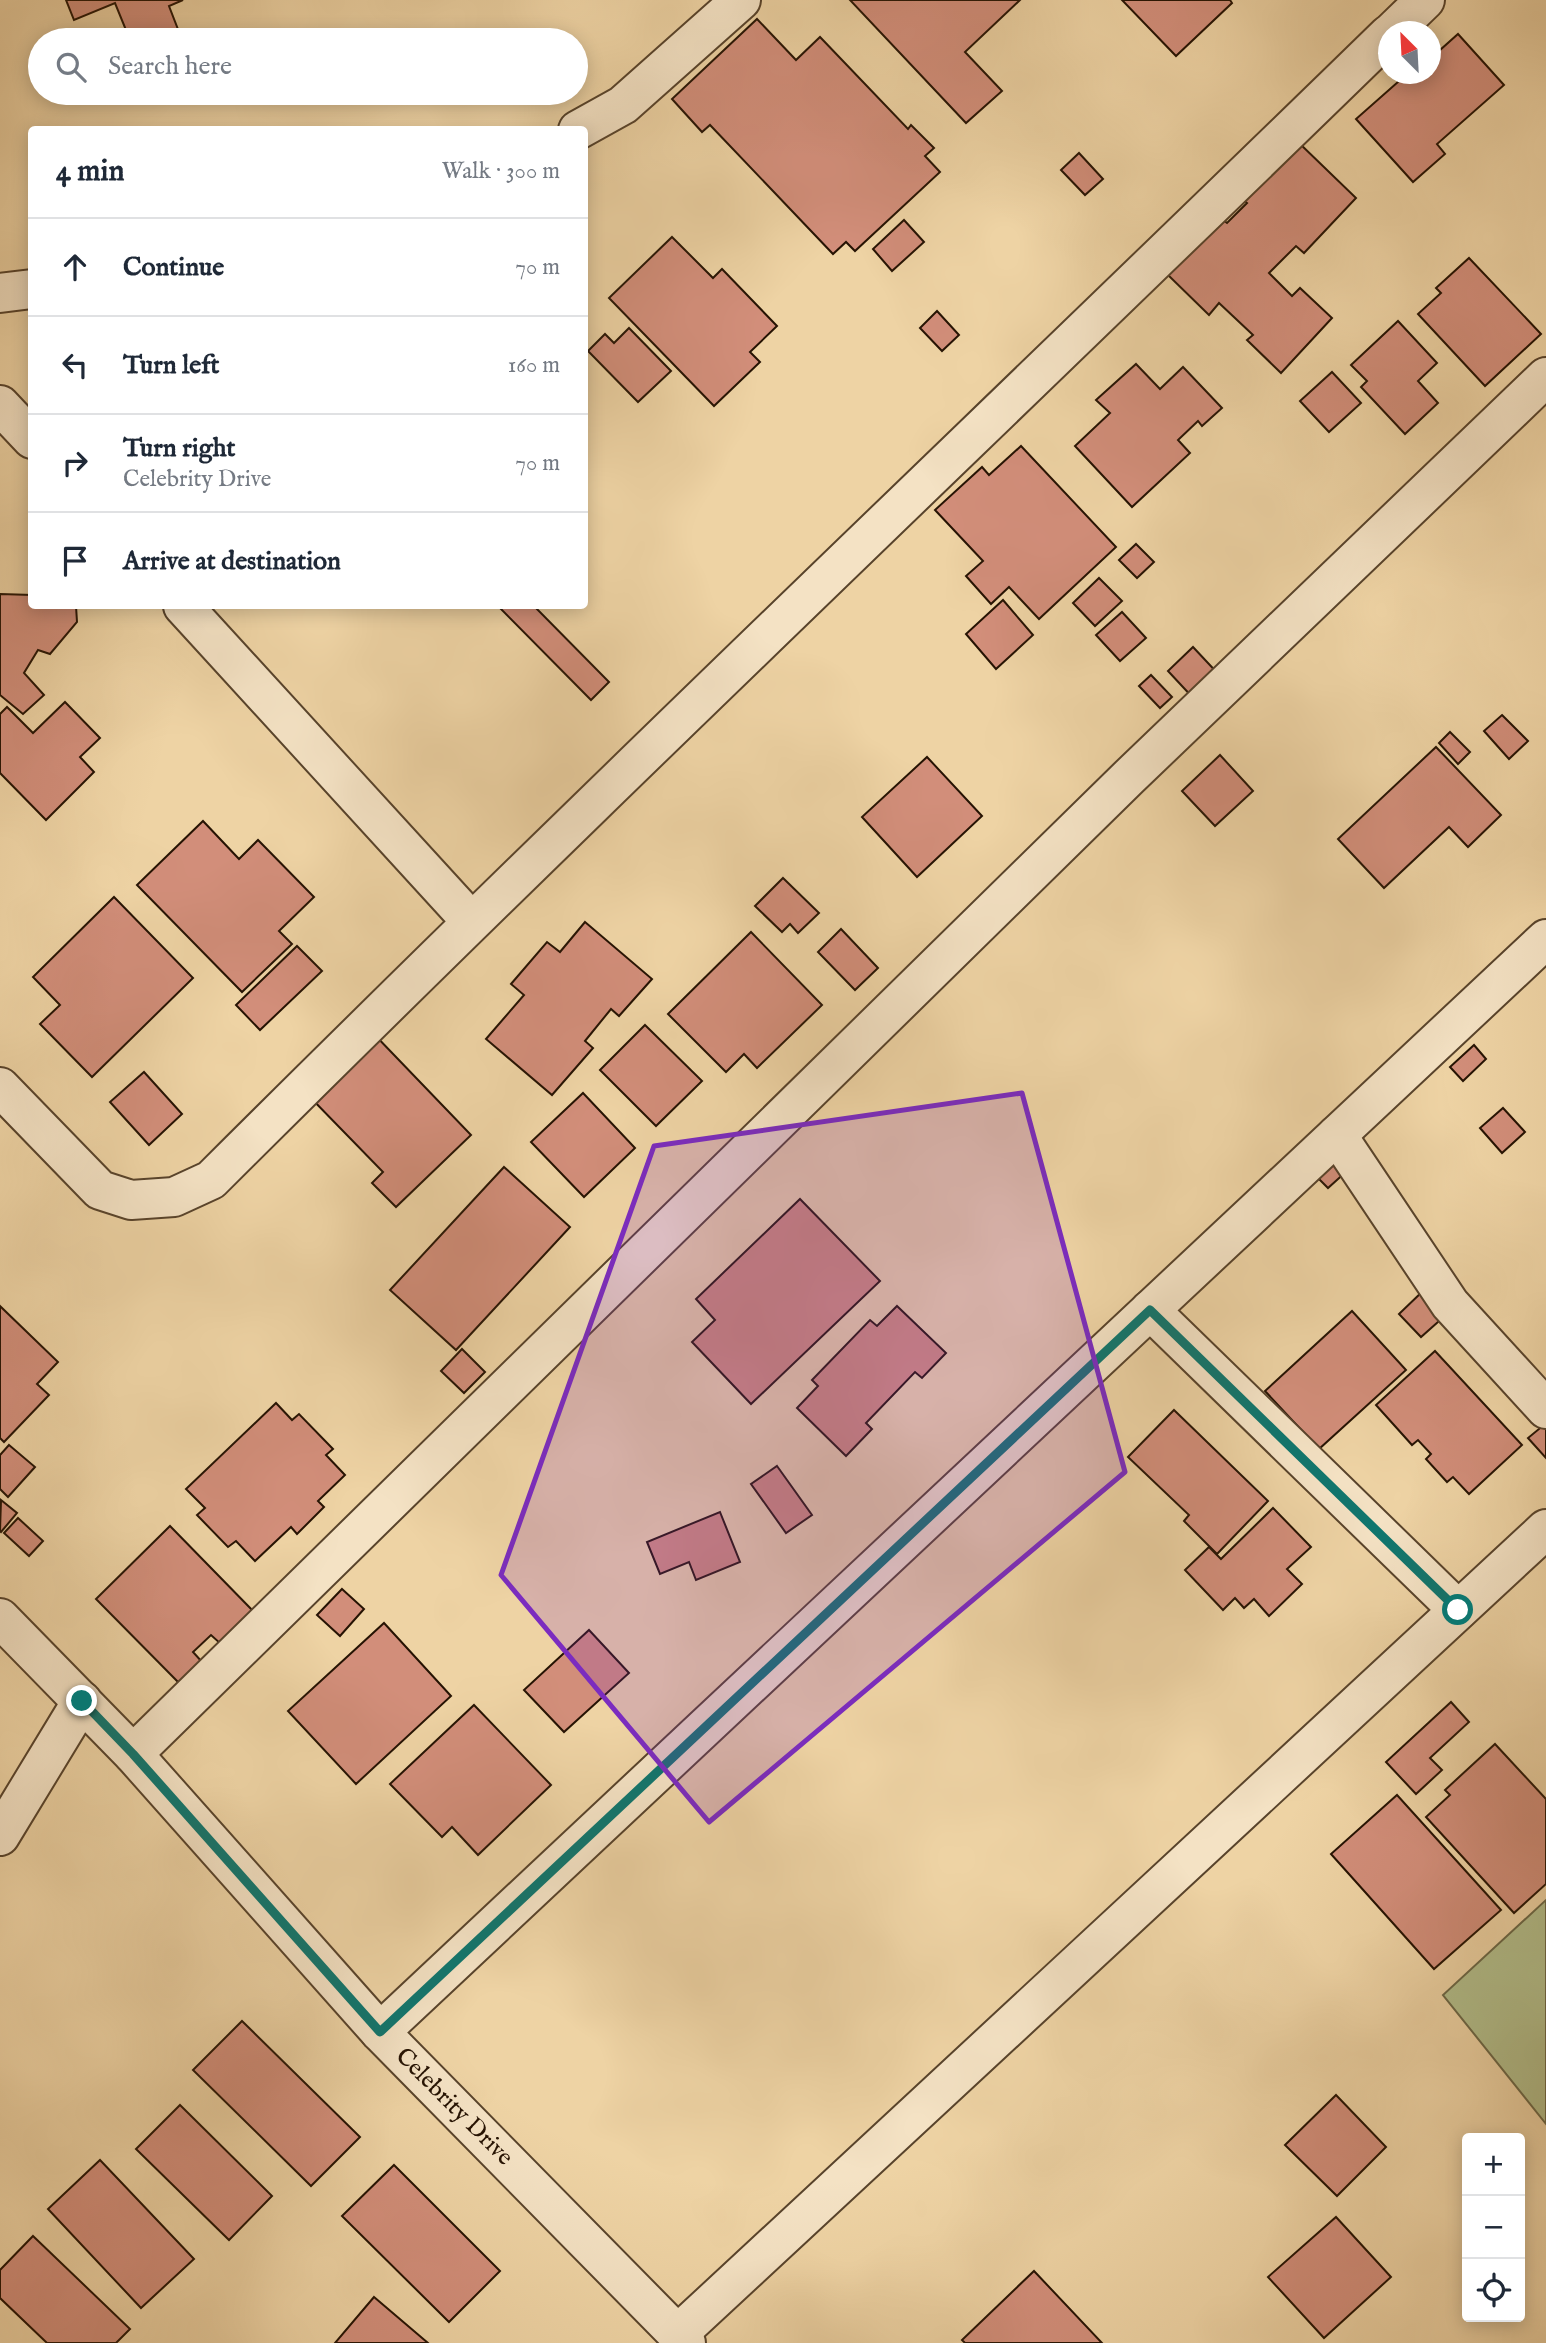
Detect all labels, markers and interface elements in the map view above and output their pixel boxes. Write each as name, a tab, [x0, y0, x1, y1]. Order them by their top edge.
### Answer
north arrow	[1378, 21, 1441, 84]
search box	[28, 28, 588, 105]
icon: search	[52, 48, 90, 86]
text: Search here	[108, 50, 232, 83]
text: 4 min	[56, 153, 124, 191]
text: Walk · 300 m	[442, 157, 560, 186]
icon: ahead	[56, 248, 94, 286]
text: Continue	[123, 251, 224, 284]
text: 70 m	[515, 253, 560, 282]
icon: left	[56, 346, 94, 384]
text: Turn left	[123, 349, 220, 382]
text: 160 m	[508, 351, 560, 380]
text: Turn right	[123, 432, 236, 465]
icon: right	[56, 444, 94, 482]
text: 70 m	[515, 449, 560, 478]
text: Celebrity Drive	[123, 465, 271, 494]
icon: arrive	[56, 542, 94, 580]
text: Arrive at destination	[123, 545, 341, 578]
route start	[1442, 1594, 1473, 1625]
route end	[66, 1685, 97, 1716]
street label: Celebrity Drive	[388, 2041, 520, 2173]
map controls	[1462, 2133, 1525, 2322]
button: +	[1462, 2133, 1525, 2196]
button: −	[1462, 2196, 1525, 2259]
button: locate	[1462, 2259, 1525, 2322]

